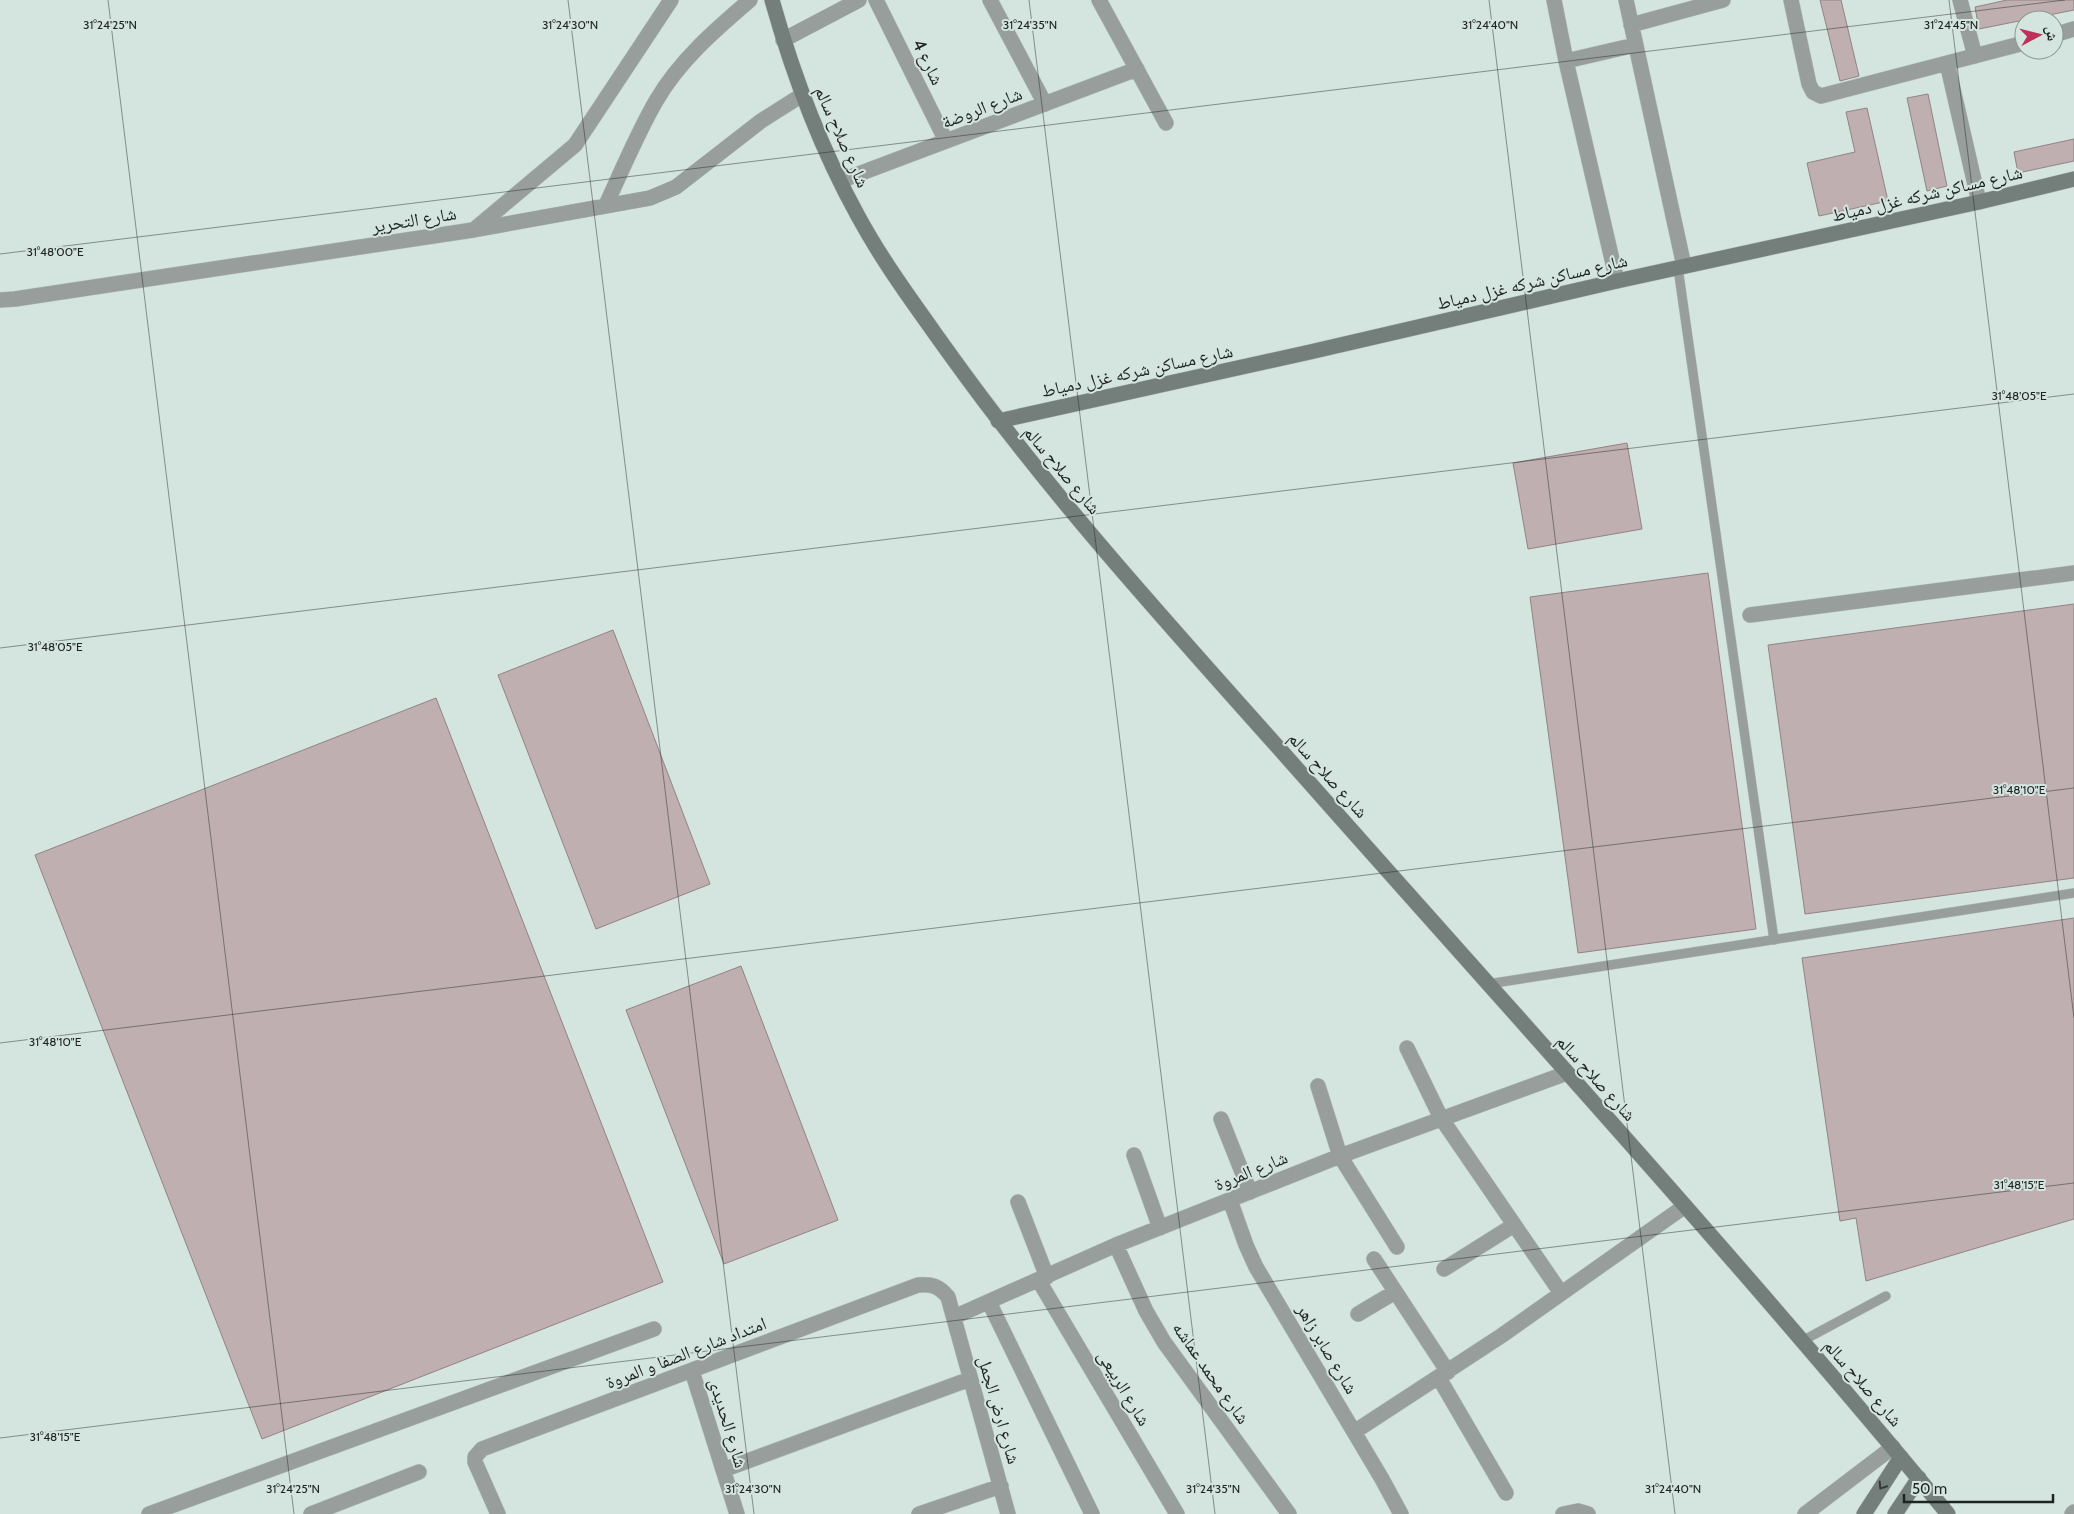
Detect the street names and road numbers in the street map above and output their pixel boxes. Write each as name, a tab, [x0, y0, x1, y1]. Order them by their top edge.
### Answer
street label: شارع 4	[907, 35, 949, 89]
street label: شارع صلاح سالم	[809, 83, 874, 191]
street label: شارع الروضة	[939, 83, 1025, 133]
street label: شارع مساكن شركه غزل دمياط	[1829, 161, 2025, 227]
street label: شارع التحرير	[369, 202, 458, 238]
street label: شارع مساكن شركه غزل دمياط	[1434, 249, 1630, 315]
street label: شارع مساكن شركه غزل دمياط	[1039, 340, 1235, 402]
street label: شارع صلاح سالم	[1018, 421, 1105, 519]
street label: شارع صلاح سالم	[1283, 727, 1373, 823]
street label: شارع صلاح سالم	[1551, 1030, 1641, 1126]
street label: شارع المروة	[1211, 1146, 1291, 1196]
street label: شارع صابر زاهر	[1291, 1299, 1362, 1398]
street label: امتداد شارع الصفا و المروة	[603, 1312, 769, 1394]
street label: شارع محمد عماشه	[1168, 1318, 1254, 1428]
street label: شارع صلاح سالم	[1818, 1335, 1907, 1432]
street label: شارع الربيعى	[1093, 1346, 1155, 1430]
street label: شارع ارض الجمل	[973, 1353, 1025, 1467]
street label: شارع الحديدى	[704, 1375, 752, 1471]

